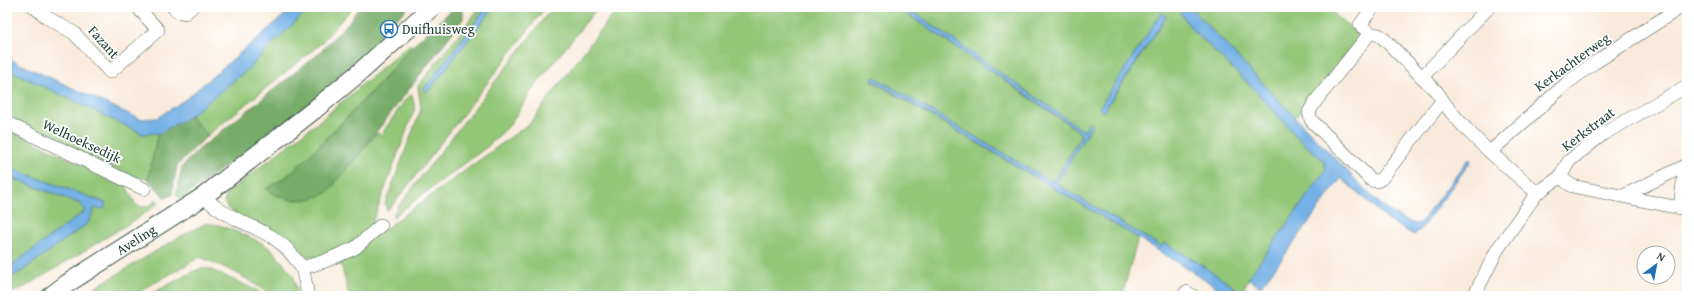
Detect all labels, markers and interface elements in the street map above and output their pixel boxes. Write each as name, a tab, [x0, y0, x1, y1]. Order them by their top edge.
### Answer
bus stop icon: Duifhuisweg	[379, 19, 399, 39]
place label: Duifhuisweg	[402, 19, 475, 39]
street label: Fazant	[84, 21, 124, 63]
street label: Kerkachterweg	[1530, 28, 1614, 96]
street label: Kerkstraat	[1557, 102, 1619, 156]
street label: Welhoeksedijk	[39, 114, 126, 168]
street label: Aveling	[112, 219, 160, 260]
north arrow	[1636, 245, 1676, 285]
text: N	[1654, 248, 1669, 266]

